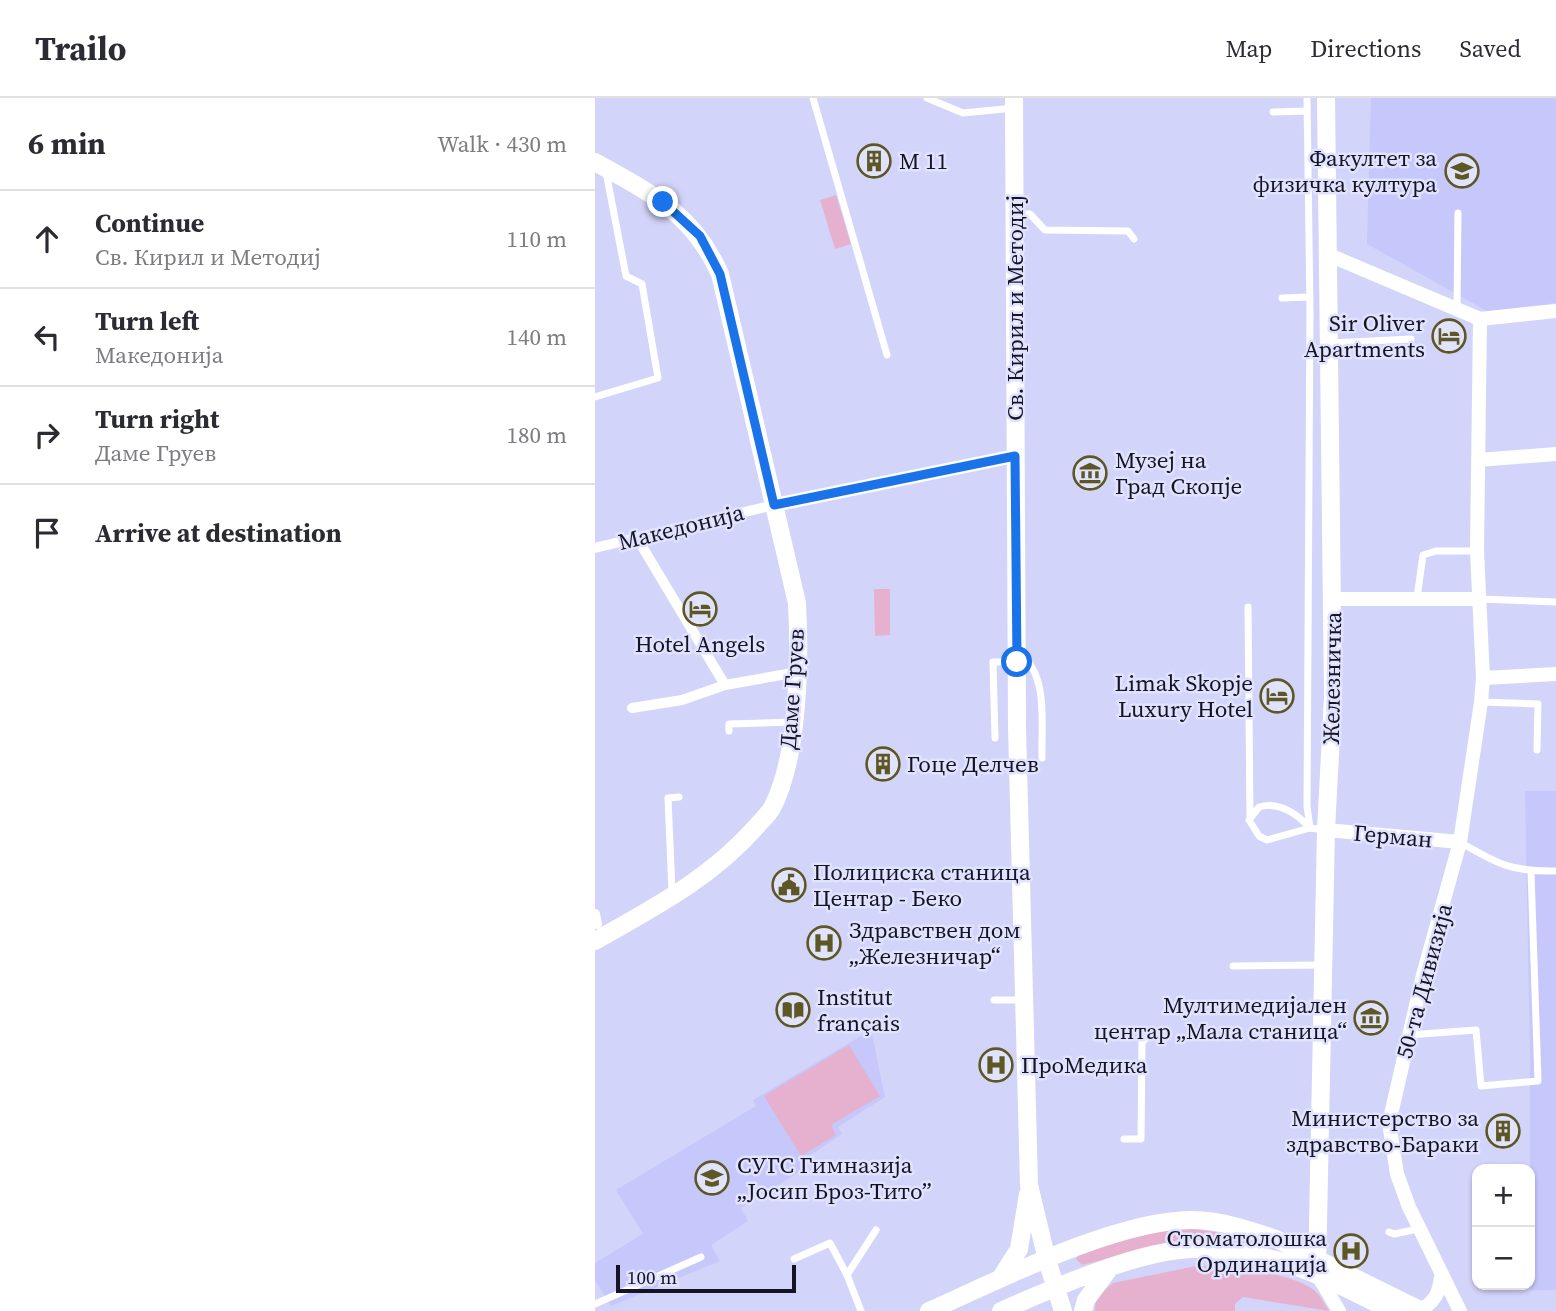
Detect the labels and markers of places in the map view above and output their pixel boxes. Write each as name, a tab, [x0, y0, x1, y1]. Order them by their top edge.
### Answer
building icon: M 11	[855, 142, 893, 180]
place label: Факултет за физичка култура	[1253, 142, 1437, 200]
place label: M 11	[899, 145, 948, 177]
school or university icon: Факултет за физичка култура	[1443, 152, 1481, 190]
place label: Sir Oliver Apartments	[1304, 307, 1425, 365]
hotel icon: Sir Oliver Apartments	[1430, 317, 1468, 355]
place label: Музеј на Град Скопје	[1115, 444, 1242, 502]
museum icon: Музеј на Град Скопје	[1071, 454, 1109, 492]
hotel icon: Hotel Angels	[681, 590, 719, 628]
place label: Hotel Angels	[635, 628, 765, 660]
place label: Limak Skopje Luxury Hotel	[1114, 667, 1253, 725]
hotel icon: Limak Skopje Luxury Hotel	[1258, 677, 1296, 715]
building icon: Гоце Делчев	[864, 745, 902, 783]
place label: Гоце Делчев	[907, 748, 1039, 780]
place label: Полициска станица Центар - Беко	[813, 856, 1031, 914]
public building icon: Полициска станица Центар - Беко	[770, 866, 808, 904]
place label: Здравствен дом „Железничар“	[849, 914, 1021, 972]
hospital icon: Здравствен дом „Железничар“	[805, 924, 843, 962]
place label: Institut français	[817, 981, 900, 1039]
place label: Мултимедијален центар „Мала станица“	[1094, 989, 1347, 1047]
library icon: Institut français	[774, 991, 812, 1029]
museum icon: Мултимедијален центар „Мала станица“	[1352, 999, 1390, 1037]
hospital icon: ПроМедика	[977, 1046, 1015, 1084]
place label: ПроМедика	[1021, 1049, 1148, 1081]
place label: Министерство за здравство-Бараки	[1286, 1102, 1479, 1160]
building icon: Министерство за здравство-Бараки	[1484, 1112, 1522, 1150]
place label: СУГС Гимназија „Јосип Броз-Тито”	[737, 1149, 932, 1207]
school or university icon: СУГС Гимназија „Јосип Броз-Тито”	[693, 1159, 731, 1197]
place label: Стоматолошка Ординација	[1167, 1222, 1327, 1280]
hospital icon: Стоматолошка Ординација	[1332, 1232, 1370, 1270]

